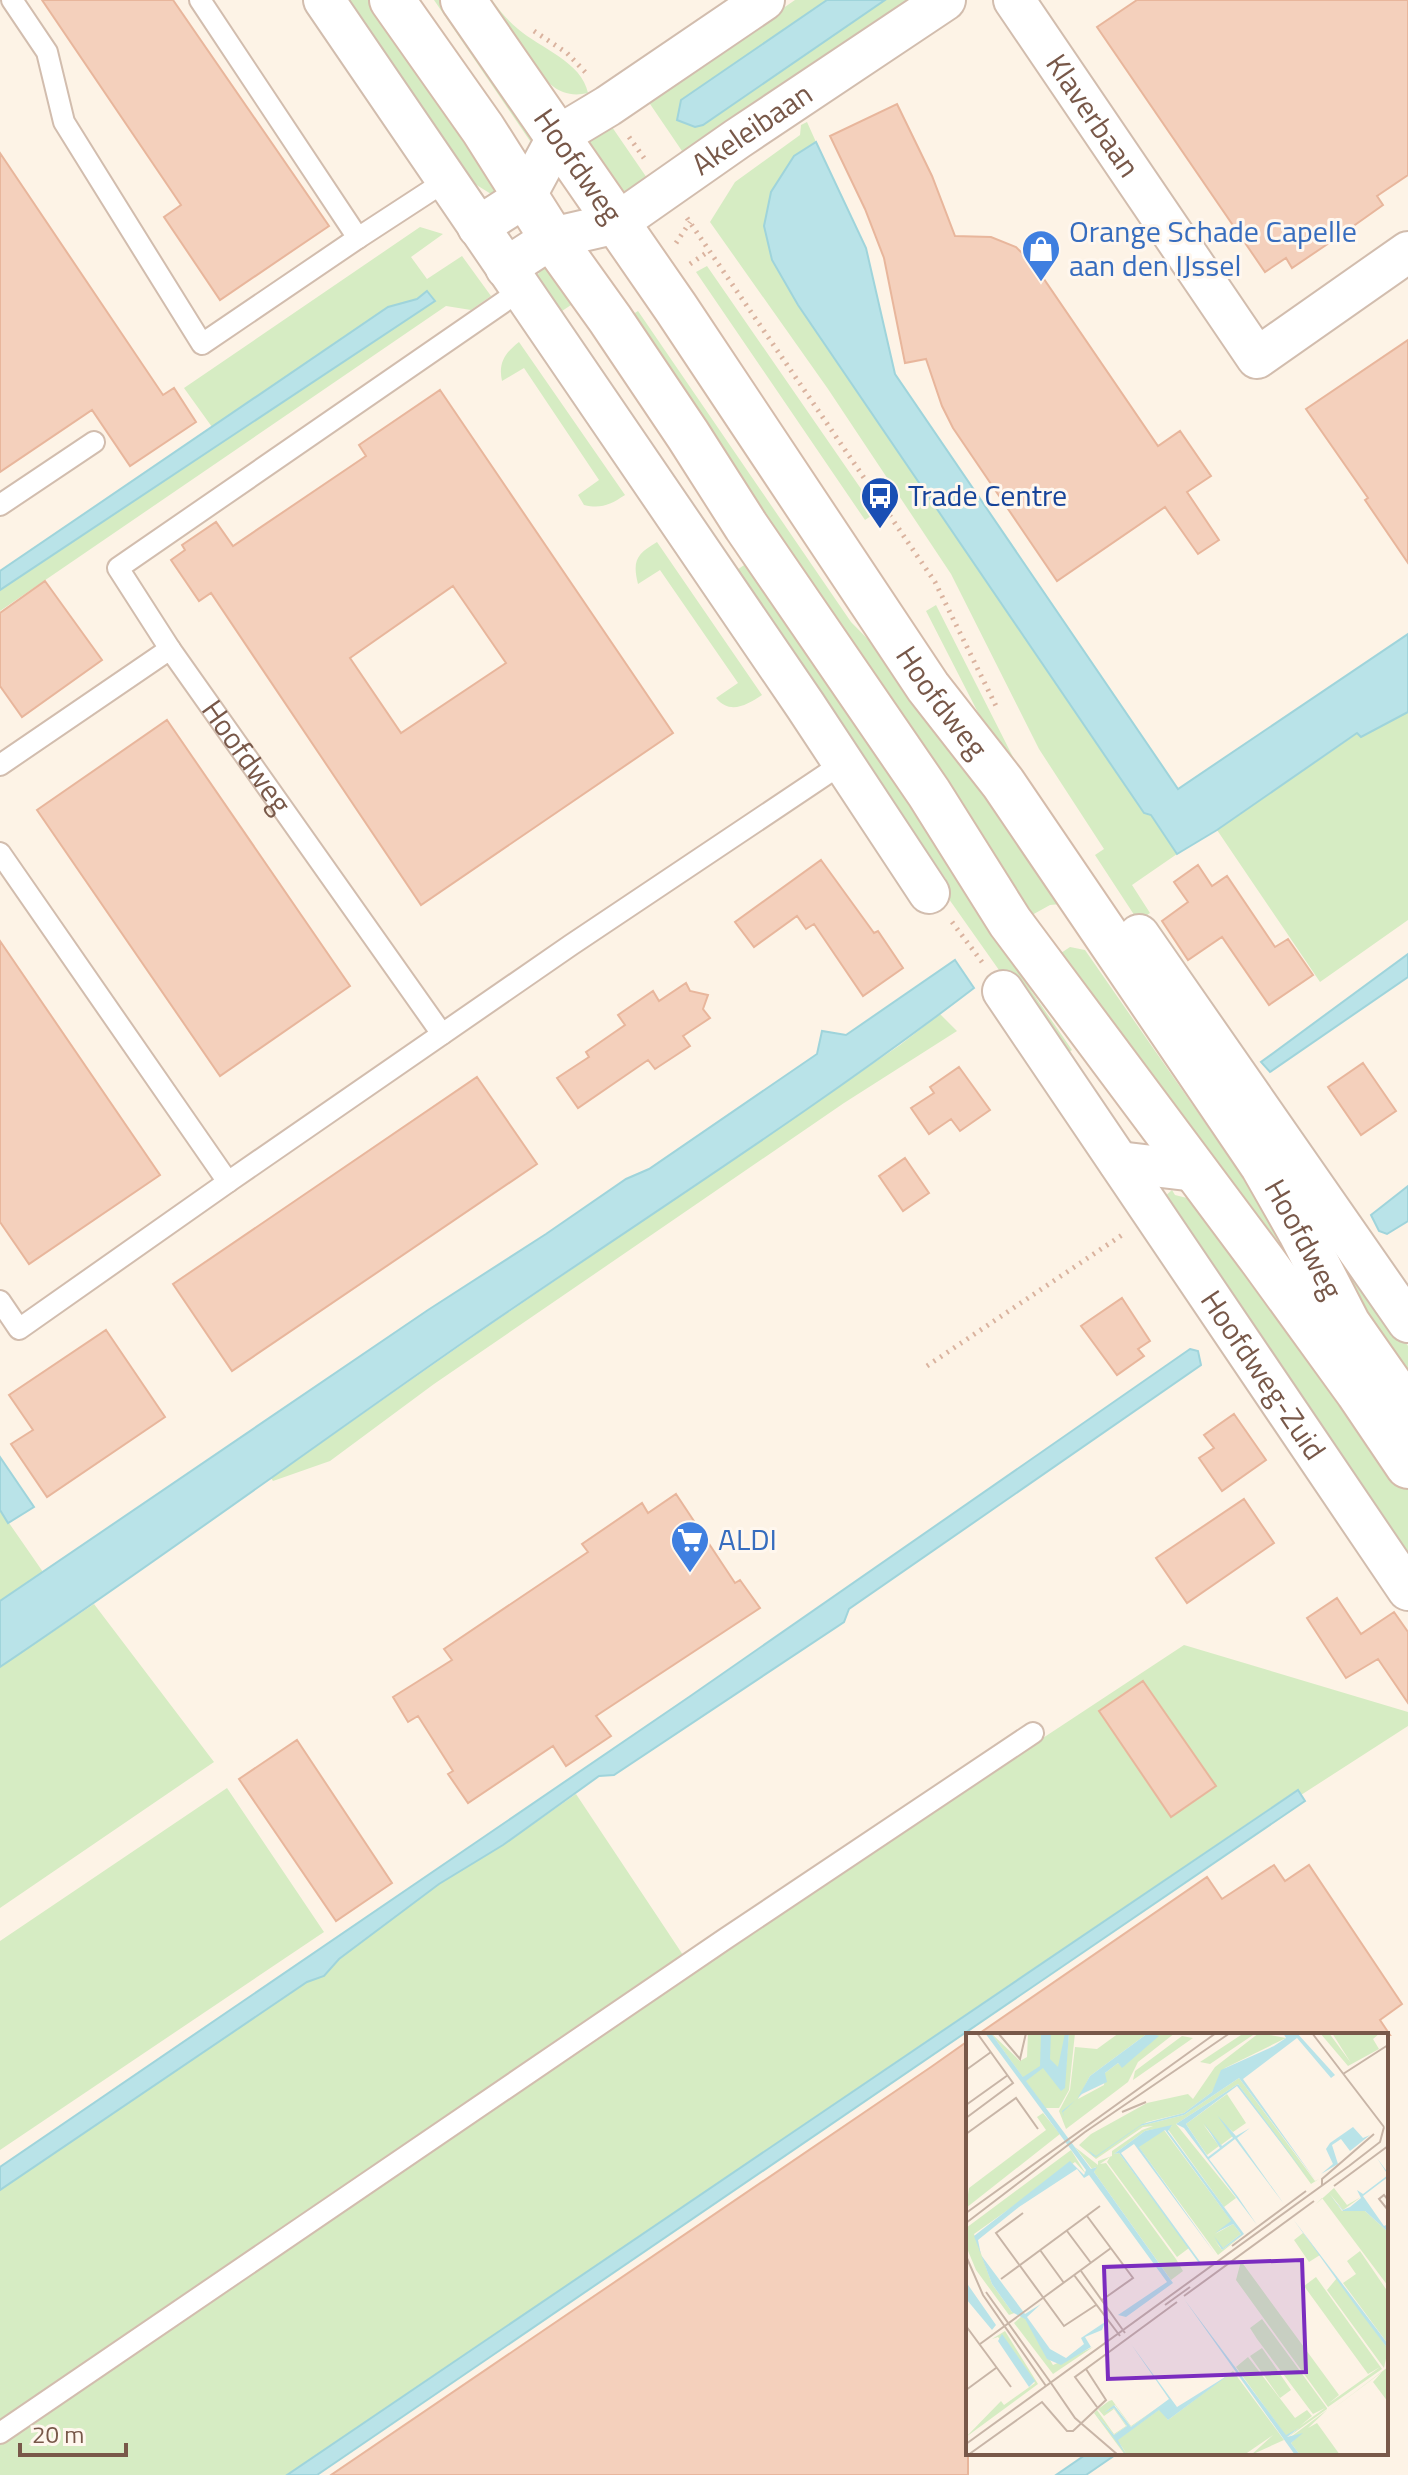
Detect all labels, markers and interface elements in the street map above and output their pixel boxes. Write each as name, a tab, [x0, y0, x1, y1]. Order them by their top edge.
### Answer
street label: Klaverbaan	[1035, 44, 1152, 186]
street label: Akeleibaan	[682, 71, 821, 186]
street label: Hoofdweg	[523, 99, 635, 232]
place label: Orange Schade Capelle aan den IJssel	[1069, 208, 1357, 288]
shop icon: Orange Schade Capelle aan den IJssel	[1020, 228, 1062, 283]
place label: Trade Centre	[908, 472, 1067, 518]
bus stop icon: Trade Centre	[859, 475, 901, 530]
street label: Hoofdweg	[885, 636, 1000, 768]
street label: Hoofdweg	[191, 690, 304, 823]
street label: Hoofdweg	[1253, 1170, 1355, 1307]
street label: Hoofdweg-Zuid	[1190, 1280, 1338, 1469]
place label: ALDI	[718, 1516, 777, 1562]
supermarket icon: ALDI	[669, 1519, 711, 1574]
inset map	[966, 2033, 1388, 2455]
scale bar	[20, 2407, 126, 2457]
text: 20 m	[32, 2416, 84, 2452]

